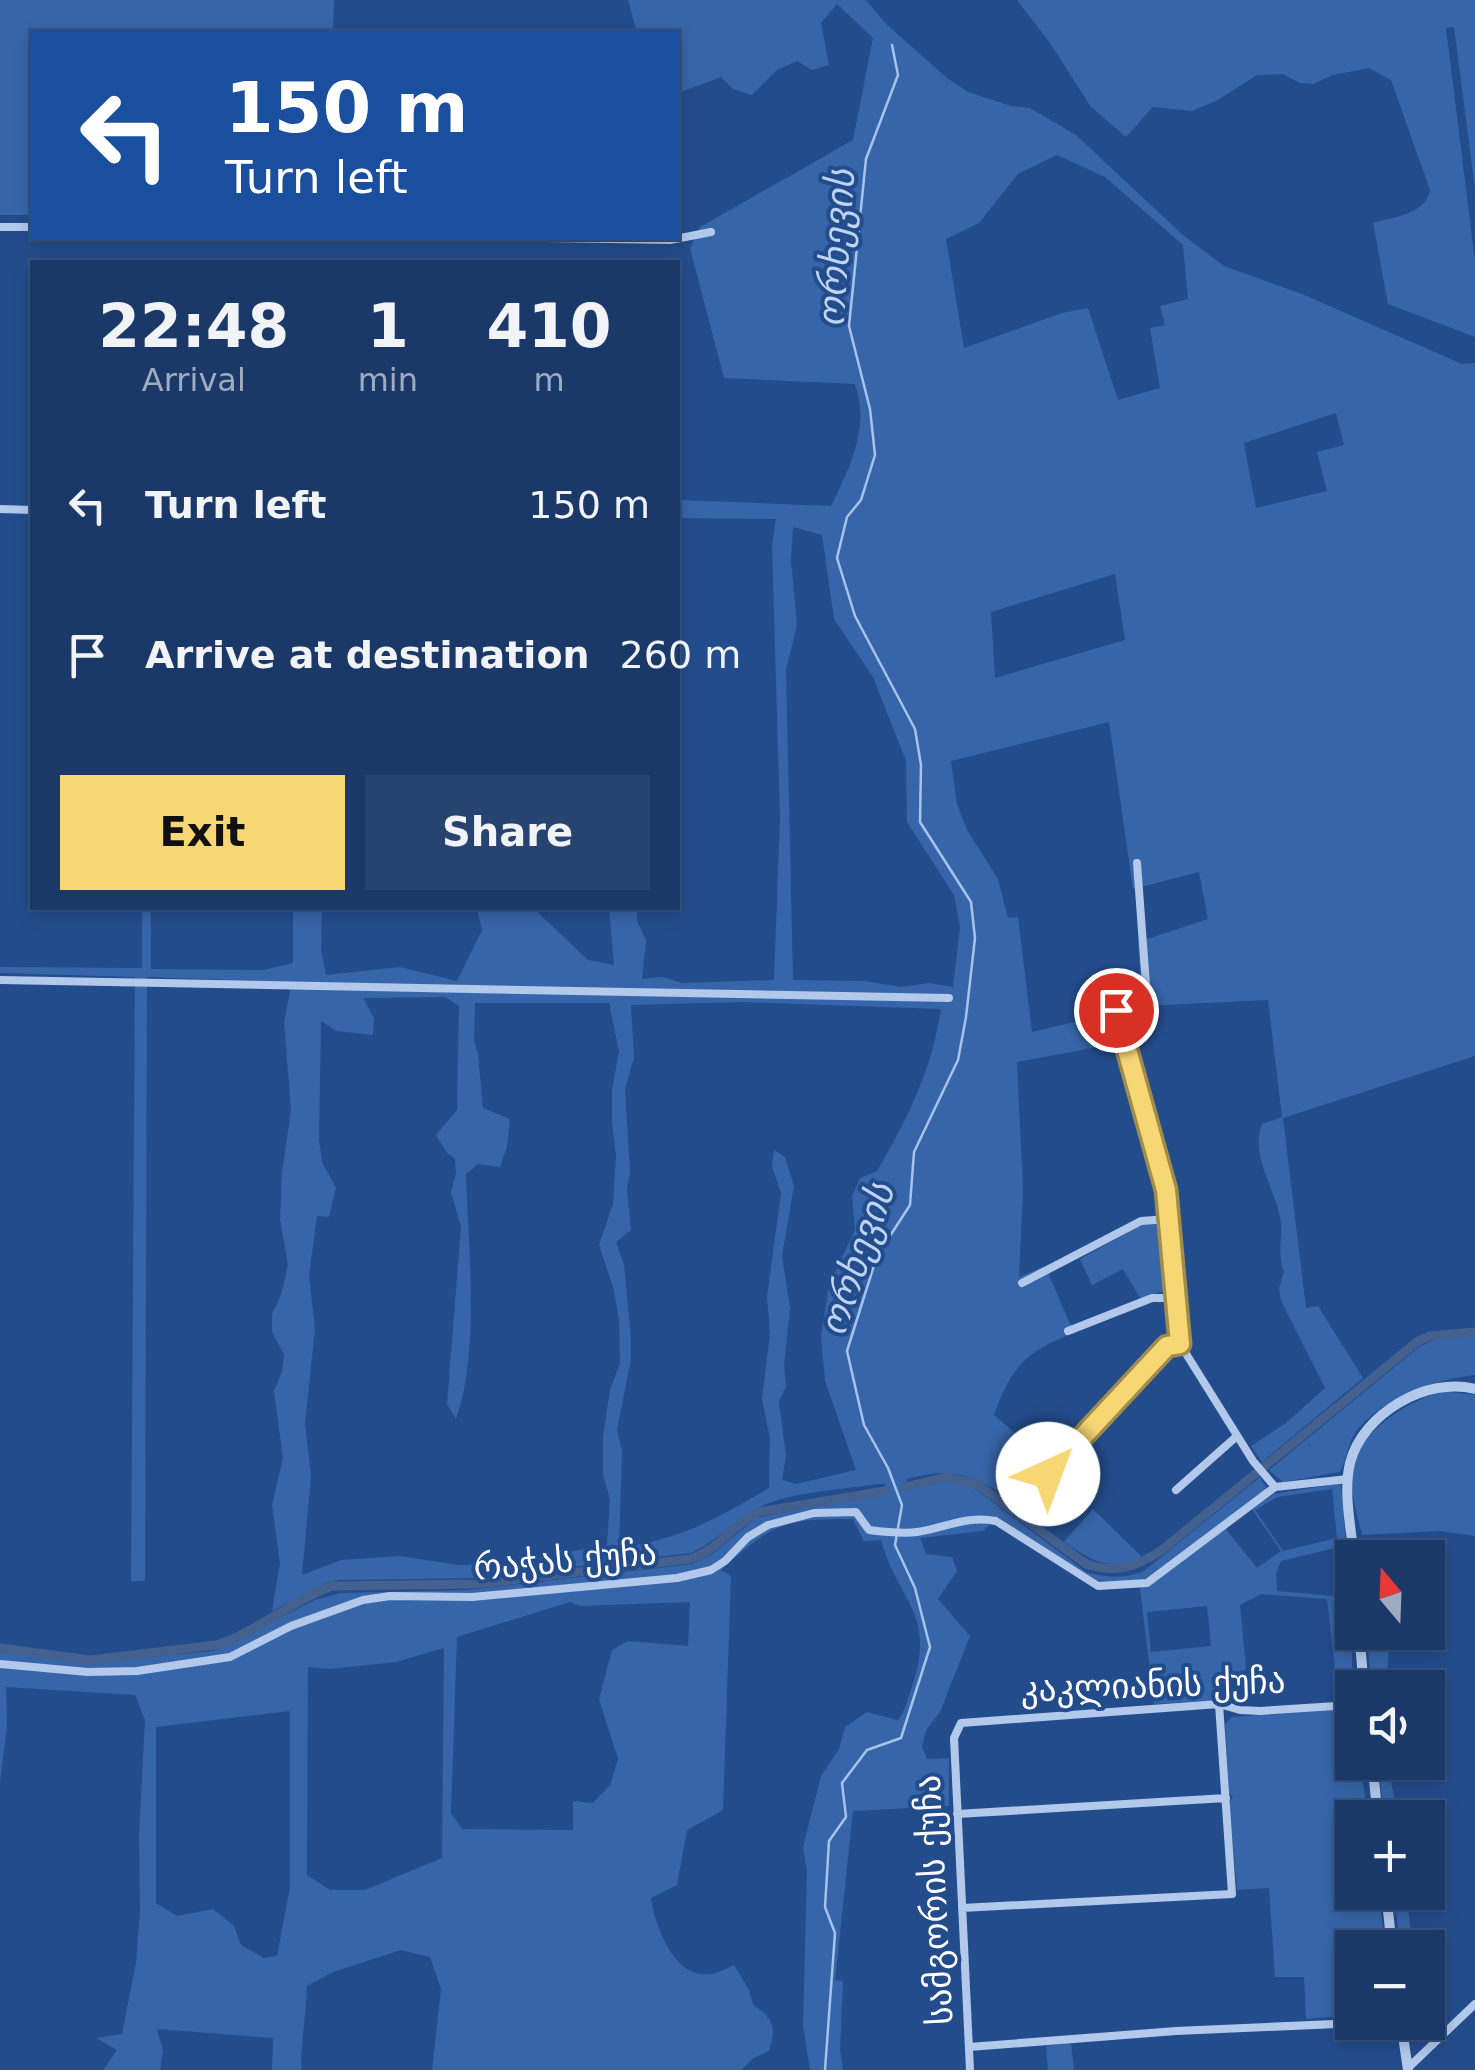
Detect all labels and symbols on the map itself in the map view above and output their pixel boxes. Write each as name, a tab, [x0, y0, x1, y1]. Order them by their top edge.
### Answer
water label: ორხევის	[809, 166, 864, 328]
pin	[1074, 968, 1159, 1053]
water label: ორხევის	[810, 1176, 904, 1341]
position arrow	[996, 1422, 1100, 1526]
street label: რაჭას ქუჩა	[472, 1532, 658, 1588]
north arrow	[1335, 1540, 1445, 1650]
street label: კაკლიანის ქუჩა	[1020, 1660, 1286, 1710]
street label: სამგორის ქუჩა	[907, 1774, 961, 2026]

